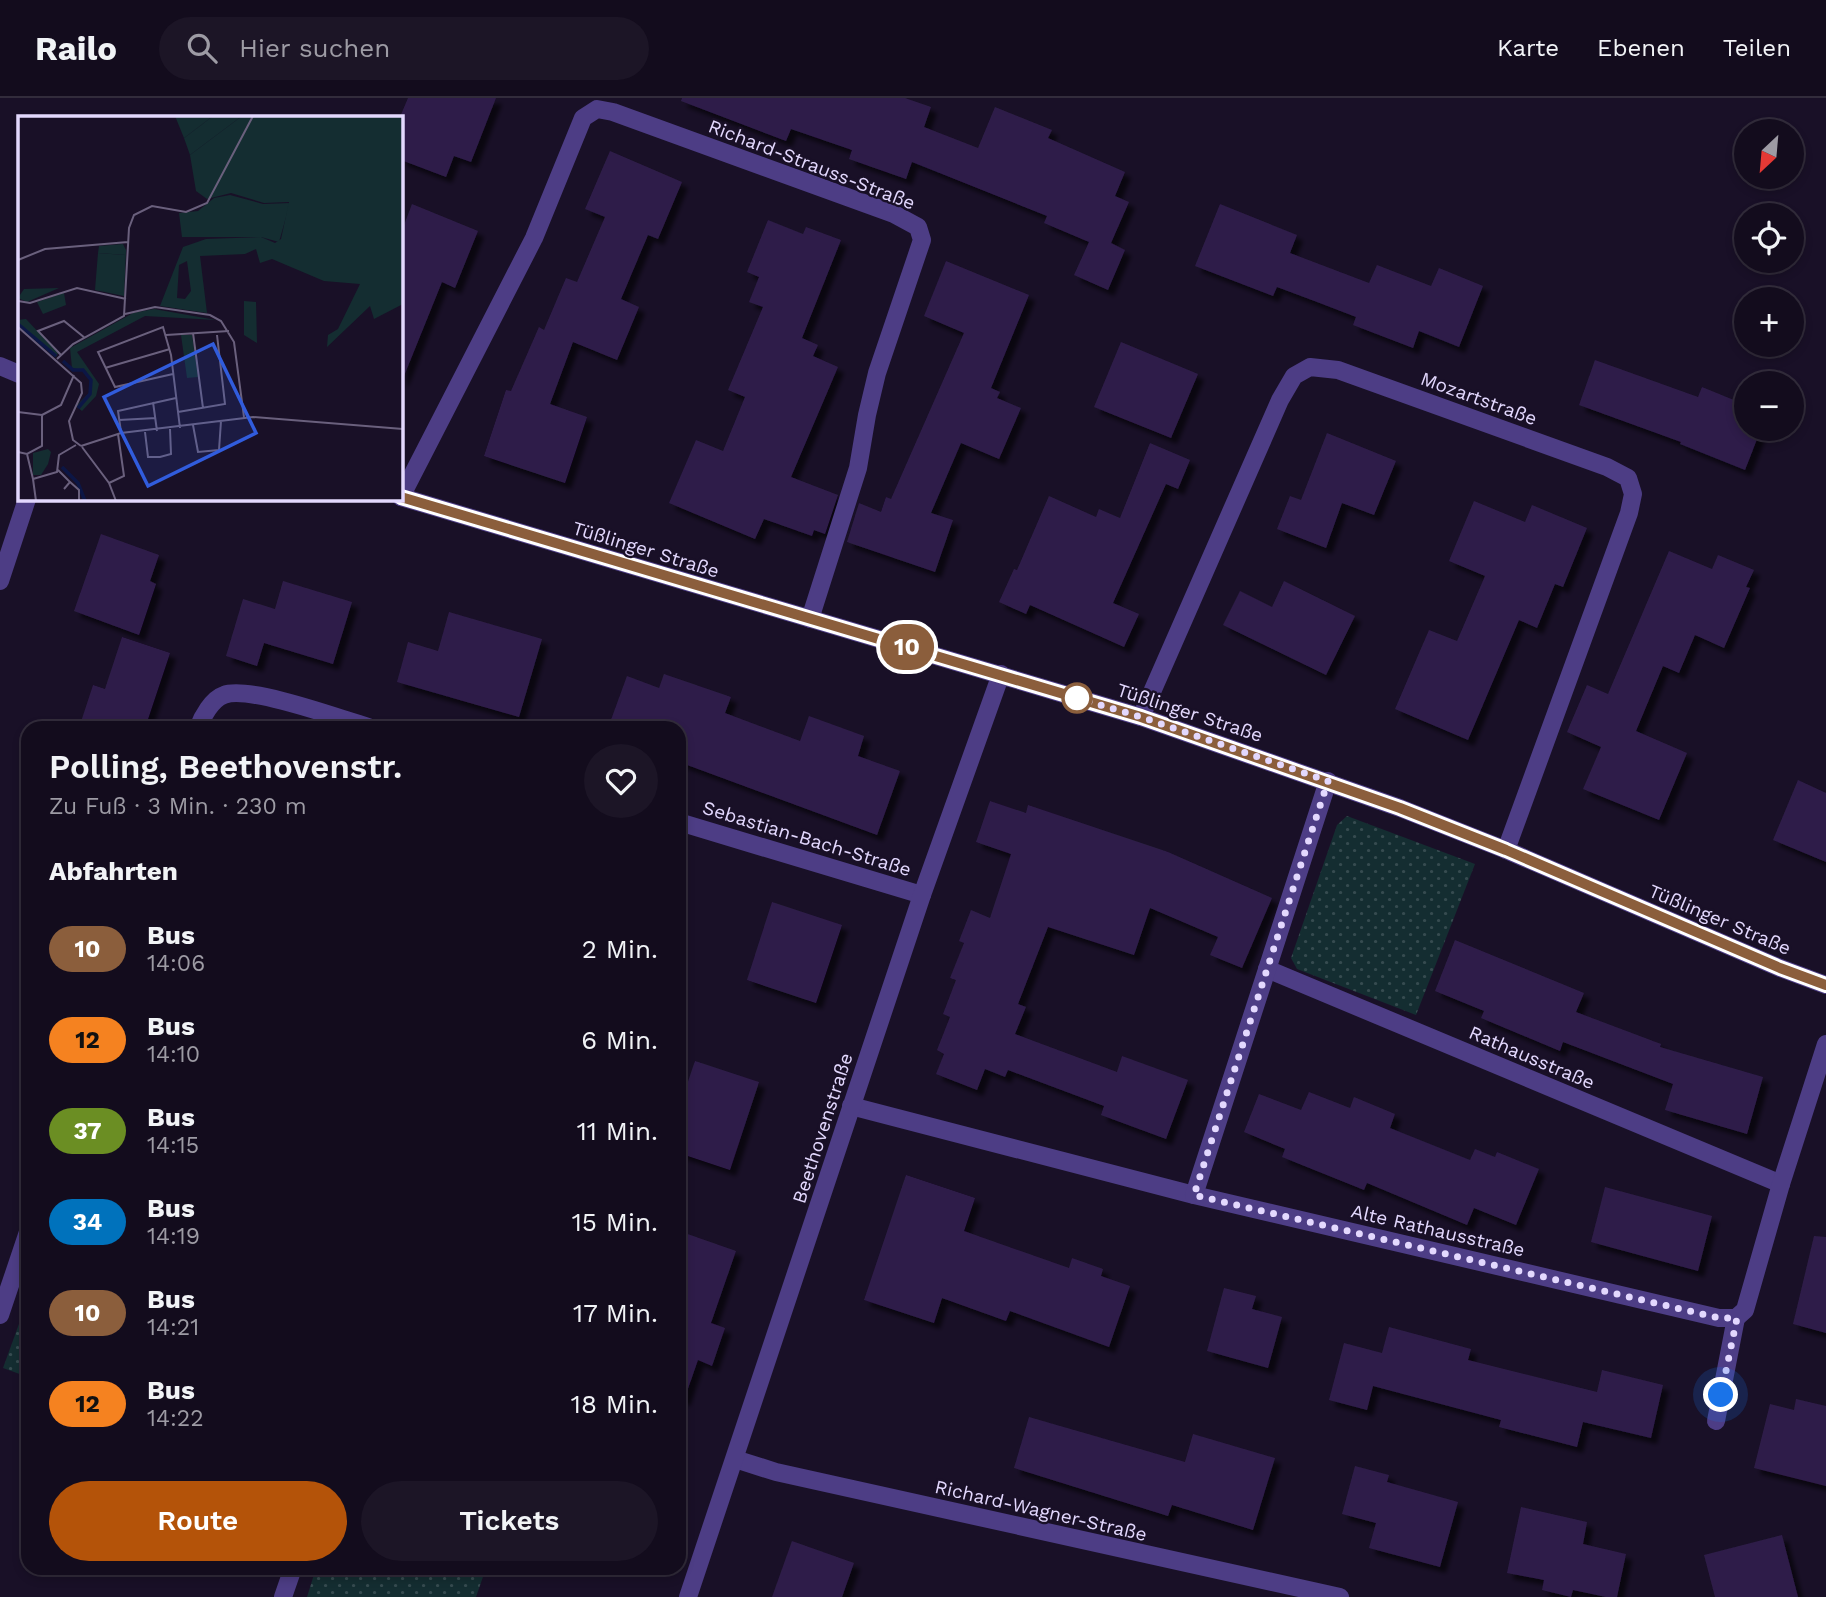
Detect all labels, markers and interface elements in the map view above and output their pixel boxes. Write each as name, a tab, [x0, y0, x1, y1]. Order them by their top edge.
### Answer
search box	[159, 17, 649, 80]
text: Railo	[35, 29, 117, 68]
icon: search	[183, 29, 221, 67]
text: Hier suchen	[239, 33, 390, 63]
text: Karte	[1497, 34, 1559, 62]
text: Ebenen	[1597, 34, 1685, 62]
text: Teilen	[1723, 34, 1791, 62]
street label: Richard-Strauss-Straße	[705, 114, 919, 215]
inset map	[18, 116, 402, 500]
north arrow	[1734, 119, 1804, 189]
map controls	[1734, 119, 1804, 441]
button: locate	[1734, 203, 1804, 273]
button: +	[1734, 287, 1804, 357]
street label: Mozartstraße	[1417, 367, 1540, 430]
button: −	[1734, 371, 1804, 441]
street label: Tüßlinger Straße	[570, 516, 722, 583]
line badge: 10	[876, 624, 939, 670]
text: 10	[894, 633, 920, 661]
street label: Tüßlinger Straße	[1114, 678, 1266, 747]
unlabelled marker	[1062, 683, 1092, 713]
button: heart	[584, 744, 658, 818]
text: Polling, Beethovenstr.	[49, 747, 402, 786]
text: Zu Fuß · 3 Min. · 230 m	[49, 793, 307, 820]
street label: Sebastian-Bach-Straße	[700, 796, 914, 881]
text: Abfahrten	[49, 856, 178, 886]
street label: Tüßlinger Straße	[1645, 879, 1794, 960]
text: Bus	[147, 920, 195, 950]
text: 2 Min.	[582, 934, 658, 964]
text: 10	[75, 935, 100, 963]
text: 14:06	[147, 950, 205, 977]
text: Bus	[147, 1011, 195, 1041]
street label: Rathausstraße	[1466, 1021, 1598, 1094]
text: 6 Min.	[581, 1025, 658, 1055]
text: 12	[75, 1026, 100, 1054]
text: 14:10	[147, 1041, 200, 1068]
street label: Beethovenstraße	[787, 1050, 858, 1206]
text: Bus	[147, 1102, 195, 1132]
text: 11 Min.	[577, 1116, 658, 1146]
text: 37	[73, 1117, 102, 1145]
text: 14:15	[147, 1132, 199, 1159]
text: Bus	[147, 1193, 195, 1223]
street label: Alte Rathausstraße	[1349, 1199, 1527, 1262]
text: 15 Min.	[572, 1207, 658, 1237]
text: 34	[73, 1208, 102, 1236]
text: 14:19	[147, 1223, 200, 1250]
text: Bus	[147, 1284, 195, 1314]
text: 17 Min.	[573, 1298, 658, 1328]
text: 10	[75, 1299, 100, 1327]
text: 14:21	[147, 1314, 199, 1341]
text: Bus	[147, 1375, 195, 1405]
your location	[1703, 1377, 1738, 1412]
text: 18 Min.	[571, 1389, 658, 1419]
text: 12	[75, 1390, 100, 1418]
text: 14:22	[147, 1405, 204, 1432]
street label: Richard-Wagner-Straße	[933, 1475, 1149, 1546]
button: Route	[49, 1481, 347, 1561]
button: Tickets	[361, 1481, 658, 1561]

